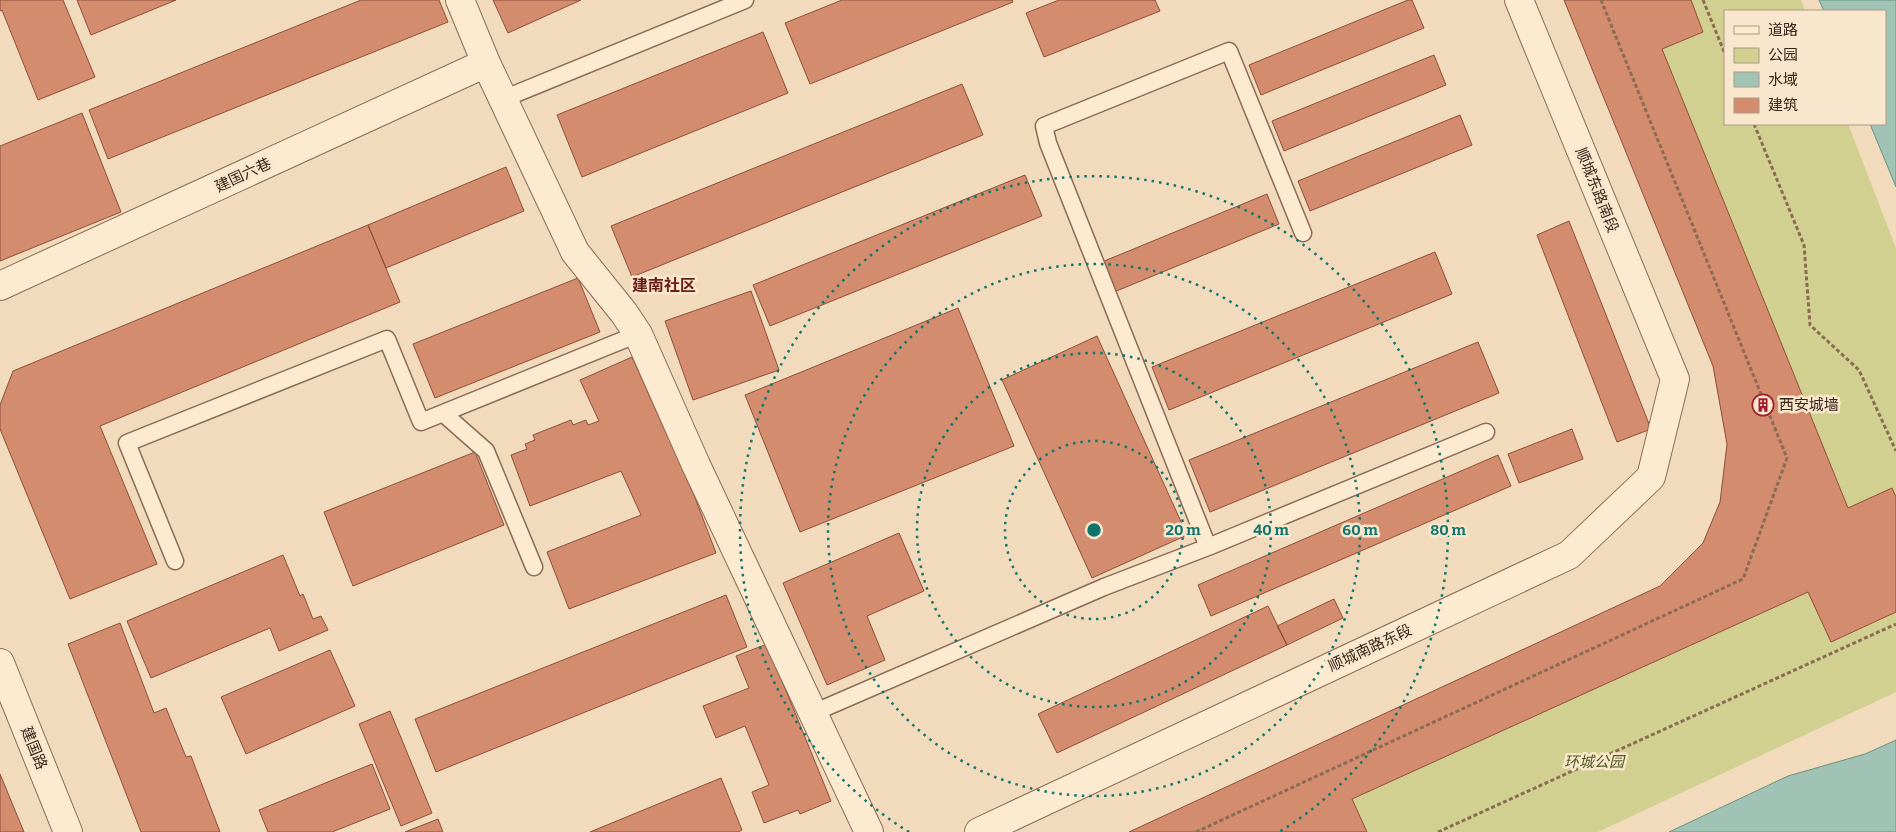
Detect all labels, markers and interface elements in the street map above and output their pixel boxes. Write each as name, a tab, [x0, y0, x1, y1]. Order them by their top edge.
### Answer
legend	[1724, 10, 1886, 125]
text: 道路	[1768, 21, 1798, 39]
text: 公园	[1768, 46, 1798, 64]
text: 水域	[1768, 71, 1798, 89]
text: 建筑	[1768, 96, 1798, 114]
street label: 顺城东路南段	[1572, 145, 1622, 235]
street label: 建国六巷	[212, 154, 274, 196]
district label: 建南社区	[632, 276, 696, 295]
building icon: 西安城墙	[1751, 393, 1775, 417]
place label: 西安城墙	[1779, 396, 1839, 414]
centre of rings	[1085, 521, 1103, 539]
text: 20 m	[1166, 521, 1201, 539]
text: 40 m	[1253, 521, 1290, 539]
text: 60 m	[1342, 521, 1378, 539]
text: 80 m	[1430, 521, 1466, 539]
street label: 顺城南路东段	[1325, 621, 1415, 675]
street label: 建国路	[17, 724, 51, 772]
park label: 环城公园	[1564, 753, 1626, 771]

